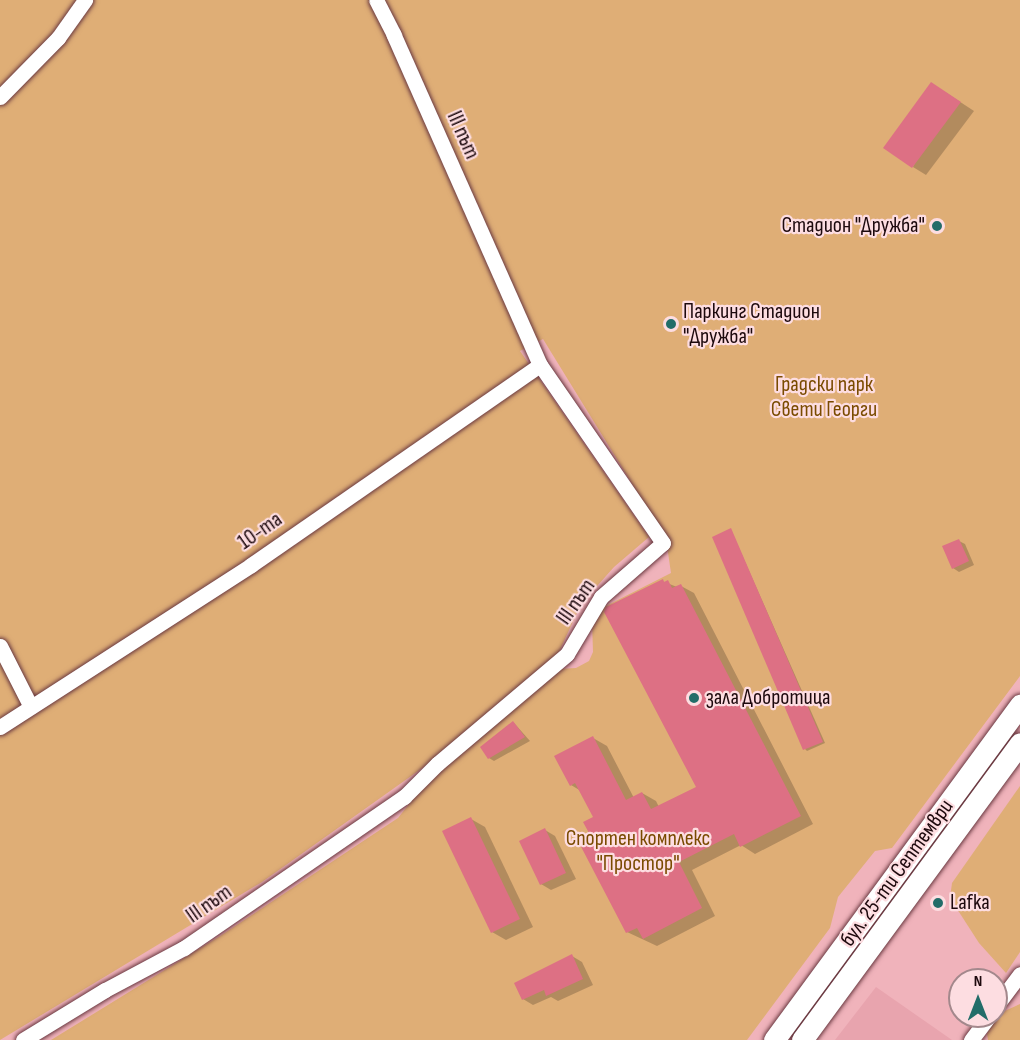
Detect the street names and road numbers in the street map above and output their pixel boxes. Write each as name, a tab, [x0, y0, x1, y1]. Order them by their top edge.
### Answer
street label: ІІІ път	[441, 107, 485, 163]
street label: 10-та	[233, 506, 287, 556]
street label: ІІІ път	[551, 574, 601, 630]
street label: бул. 25-ти Септември	[835, 794, 959, 952]
street label: ІІІ път	[181, 879, 237, 929]

